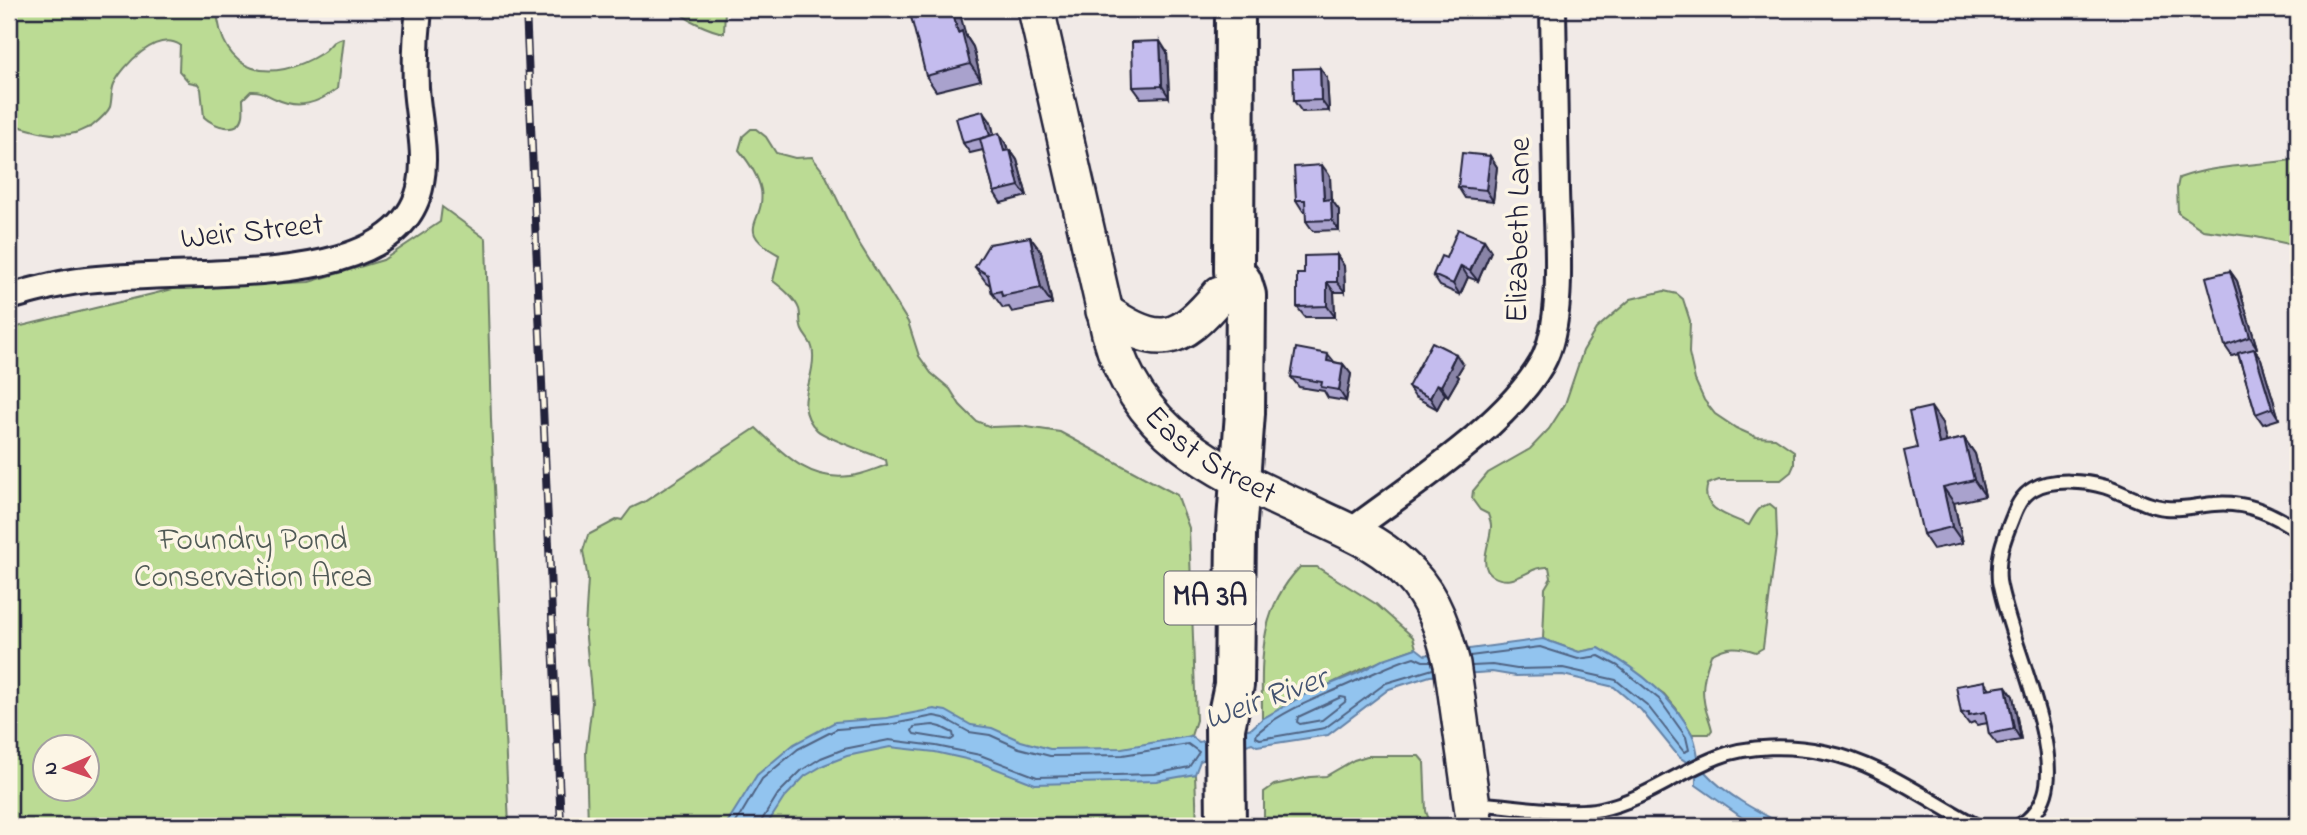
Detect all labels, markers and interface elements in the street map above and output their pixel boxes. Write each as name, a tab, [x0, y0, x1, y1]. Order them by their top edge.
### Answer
street label: Elizabeth Lane	[1495, 136, 1545, 323]
street label: Weir Street	[178, 202, 326, 264]
street label: East Street	[1132, 396, 1284, 518]
park label: Foundry Pond Conservation Area	[134, 518, 372, 602]
road number: MA 3A	[1164, 572, 1256, 624]
water label: Weir River	[1198, 654, 1338, 744]
north arrow	[32, 734, 102, 804]
text: N	[38, 761, 65, 775]

